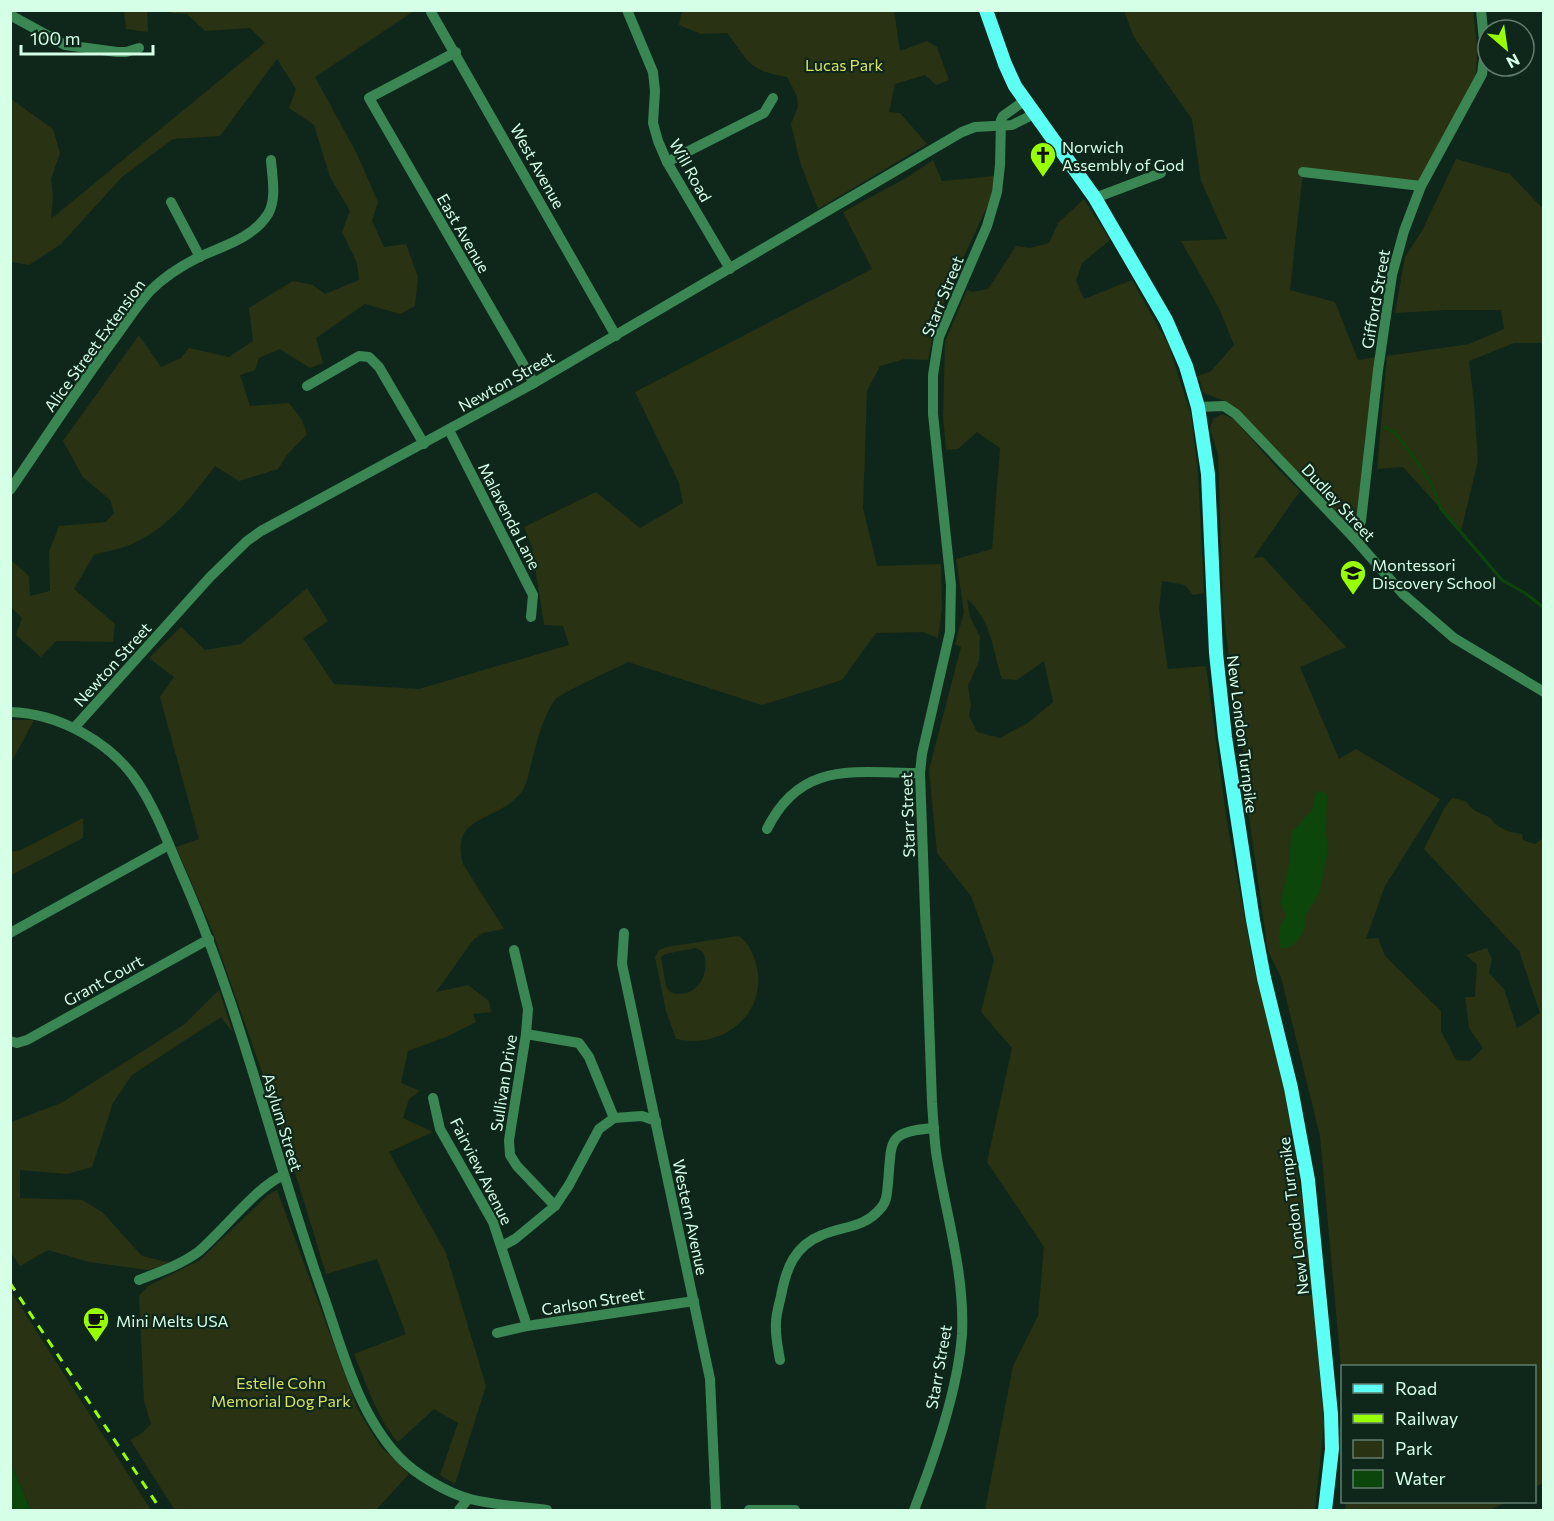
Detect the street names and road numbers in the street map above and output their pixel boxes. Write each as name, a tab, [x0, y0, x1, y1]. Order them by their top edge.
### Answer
street label: West Avenue	[507, 120, 569, 212]
street label: Will Road	[666, 135, 716, 205]
street label: East Avenue	[434, 190, 494, 276]
street label: Gifford Street	[1357, 247, 1393, 350]
street label: Starr Street	[917, 253, 967, 339]
street label: Alice Street Extension	[40, 275, 148, 415]
street label: Newton Street	[455, 347, 558, 415]
street label: Dudley Street	[1298, 459, 1380, 545]
street label: Malavenda Lane	[475, 460, 545, 572]
street label: Newton Street	[69, 618, 155, 710]
street label: New London Turnpike	[1224, 654, 1262, 814]
street label: Starr Street	[896, 772, 918, 858]
street label: Grant Court	[60, 950, 146, 1010]
street label: Sullivan Drive	[486, 1033, 520, 1133]
street label: Asylum Street	[259, 1071, 307, 1174]
street label: Fairview Avenue	[447, 1114, 517, 1228]
street label: New London Turnpike	[1274, 1136, 1312, 1296]
street label: Western Avenue	[669, 1157, 713, 1277]
street label: Carlson Street	[540, 1283, 646, 1319]
street label: Starr Street	[921, 1323, 955, 1411]

